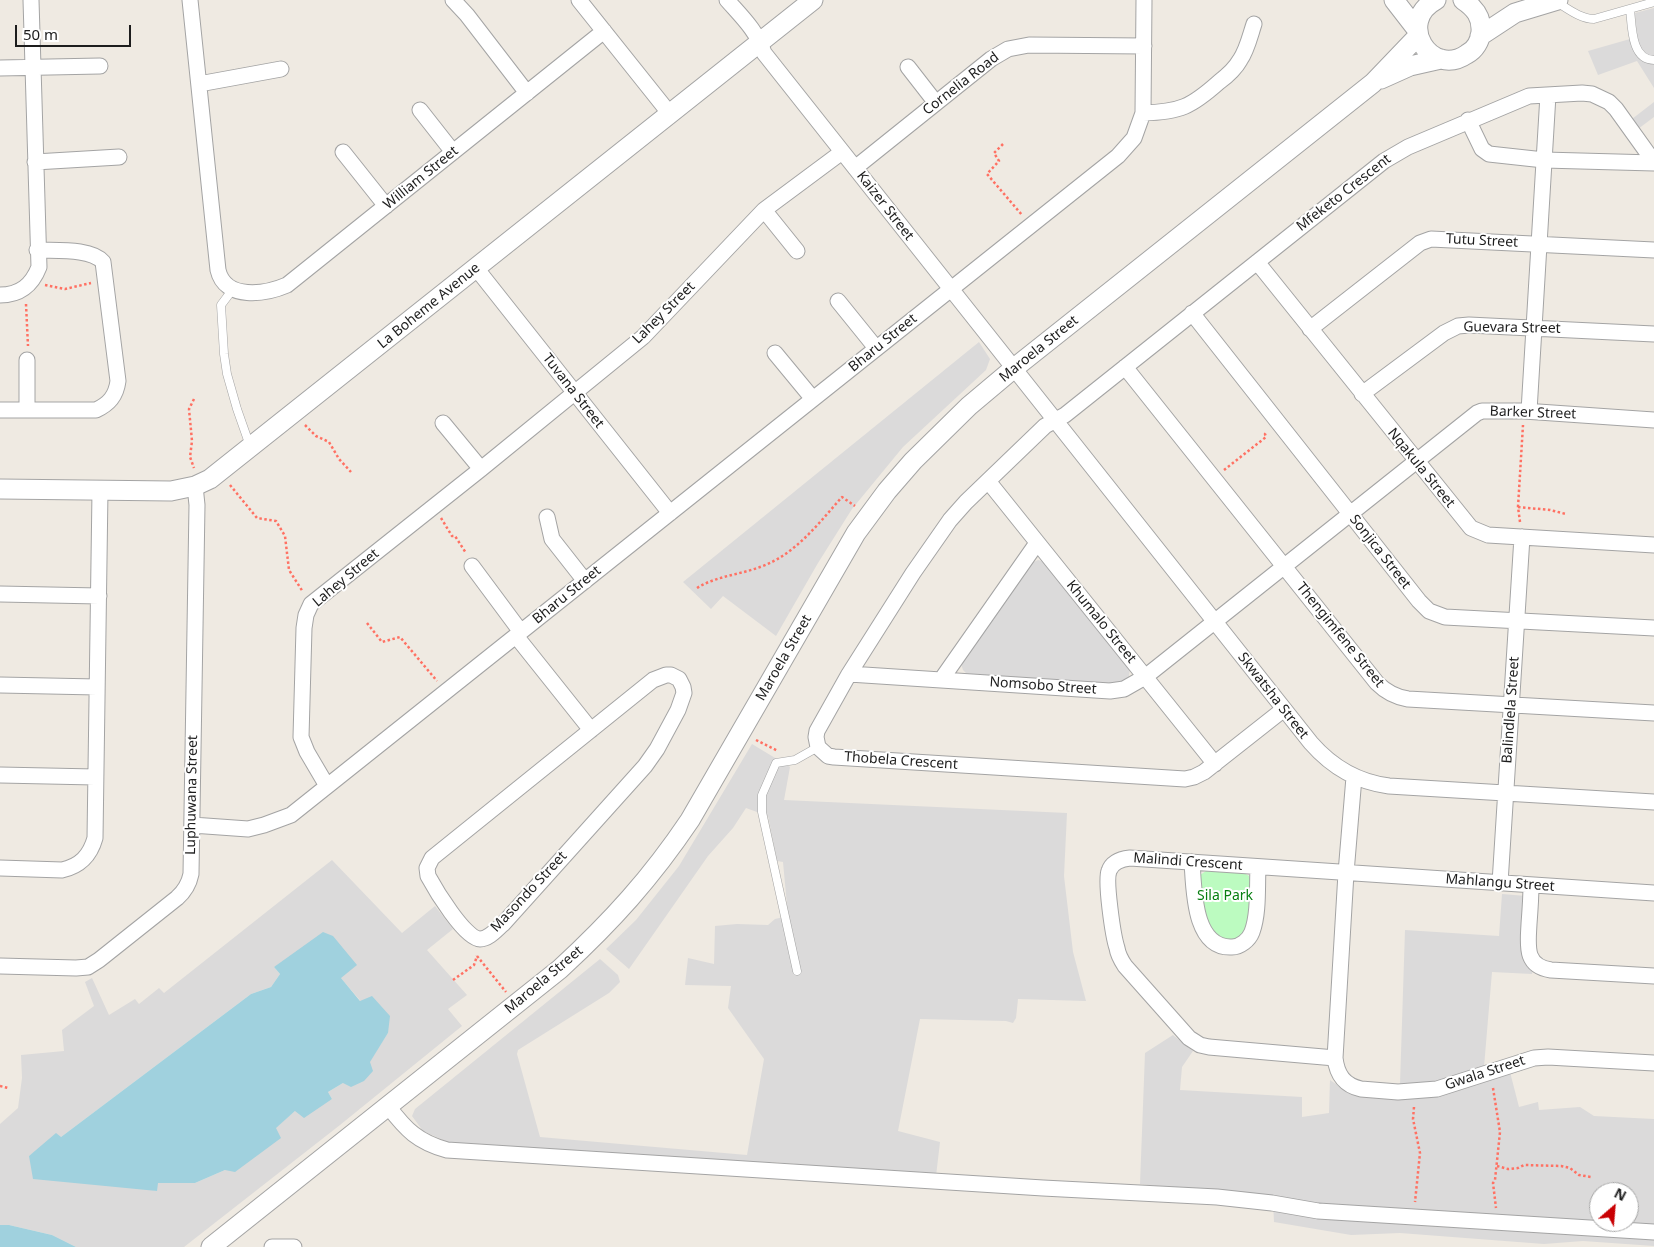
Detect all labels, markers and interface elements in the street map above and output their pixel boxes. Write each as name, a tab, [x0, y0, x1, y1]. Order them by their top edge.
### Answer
scale bar	[18, 15, 134, 47]
text: 50 m	[23, 24, 58, 44]
street label: Cornelia Road	[920, 49, 1002, 119]
street label: William Street	[380, 143, 462, 213]
street label: Mfeketo Crescent	[1293, 151, 1395, 235]
street label: Kaizer Street	[853, 168, 917, 244]
street label: Tutu Street	[1446, 231, 1518, 251]
street label: La Boheme Avenue	[374, 260, 484, 352]
street label: Lahey Street	[629, 278, 699, 348]
street label: Bharu Street	[846, 310, 920, 376]
street label: Maroela Street	[996, 312, 1082, 386]
street label: Guevara Street	[1463, 319, 1561, 337]
street label: Tuvana Street	[539, 350, 607, 432]
street label: Barker Street	[1489, 403, 1577, 423]
street label: Nqakula Street	[1384, 425, 1458, 511]
street label: Sonjica Street	[1346, 512, 1414, 592]
street label: Lahey Street	[309, 545, 383, 611]
street label: Bharu Street	[530, 562, 604, 628]
street label: Khumalo Street	[1062, 577, 1140, 667]
street label: Thengimfene Street	[1292, 579, 1388, 691]
street label: Maroela Street	[753, 612, 815, 704]
street label: Skwatsha Street	[1234, 649, 1312, 743]
street label: Balindlela Street	[1499, 656, 1523, 764]
street label: Nomsobo Street	[989, 674, 1097, 698]
street label: Luphuwana Street	[183, 735, 201, 855]
street label: Thobela Crescent	[844, 749, 958, 773]
street label: Masondo Street	[487, 848, 571, 936]
street label: Malindi Crescent	[1133, 850, 1243, 874]
street label: Mahlangu Street	[1445, 871, 1555, 895]
park label: Sila Park	[1197, 888, 1253, 904]
street label: Maroela Street	[502, 943, 586, 1017]
street label: Gwala Street	[1443, 1052, 1527, 1094]
north arrow	[1589, 1182, 1639, 1232]
text: N	[1611, 1183, 1630, 1205]

